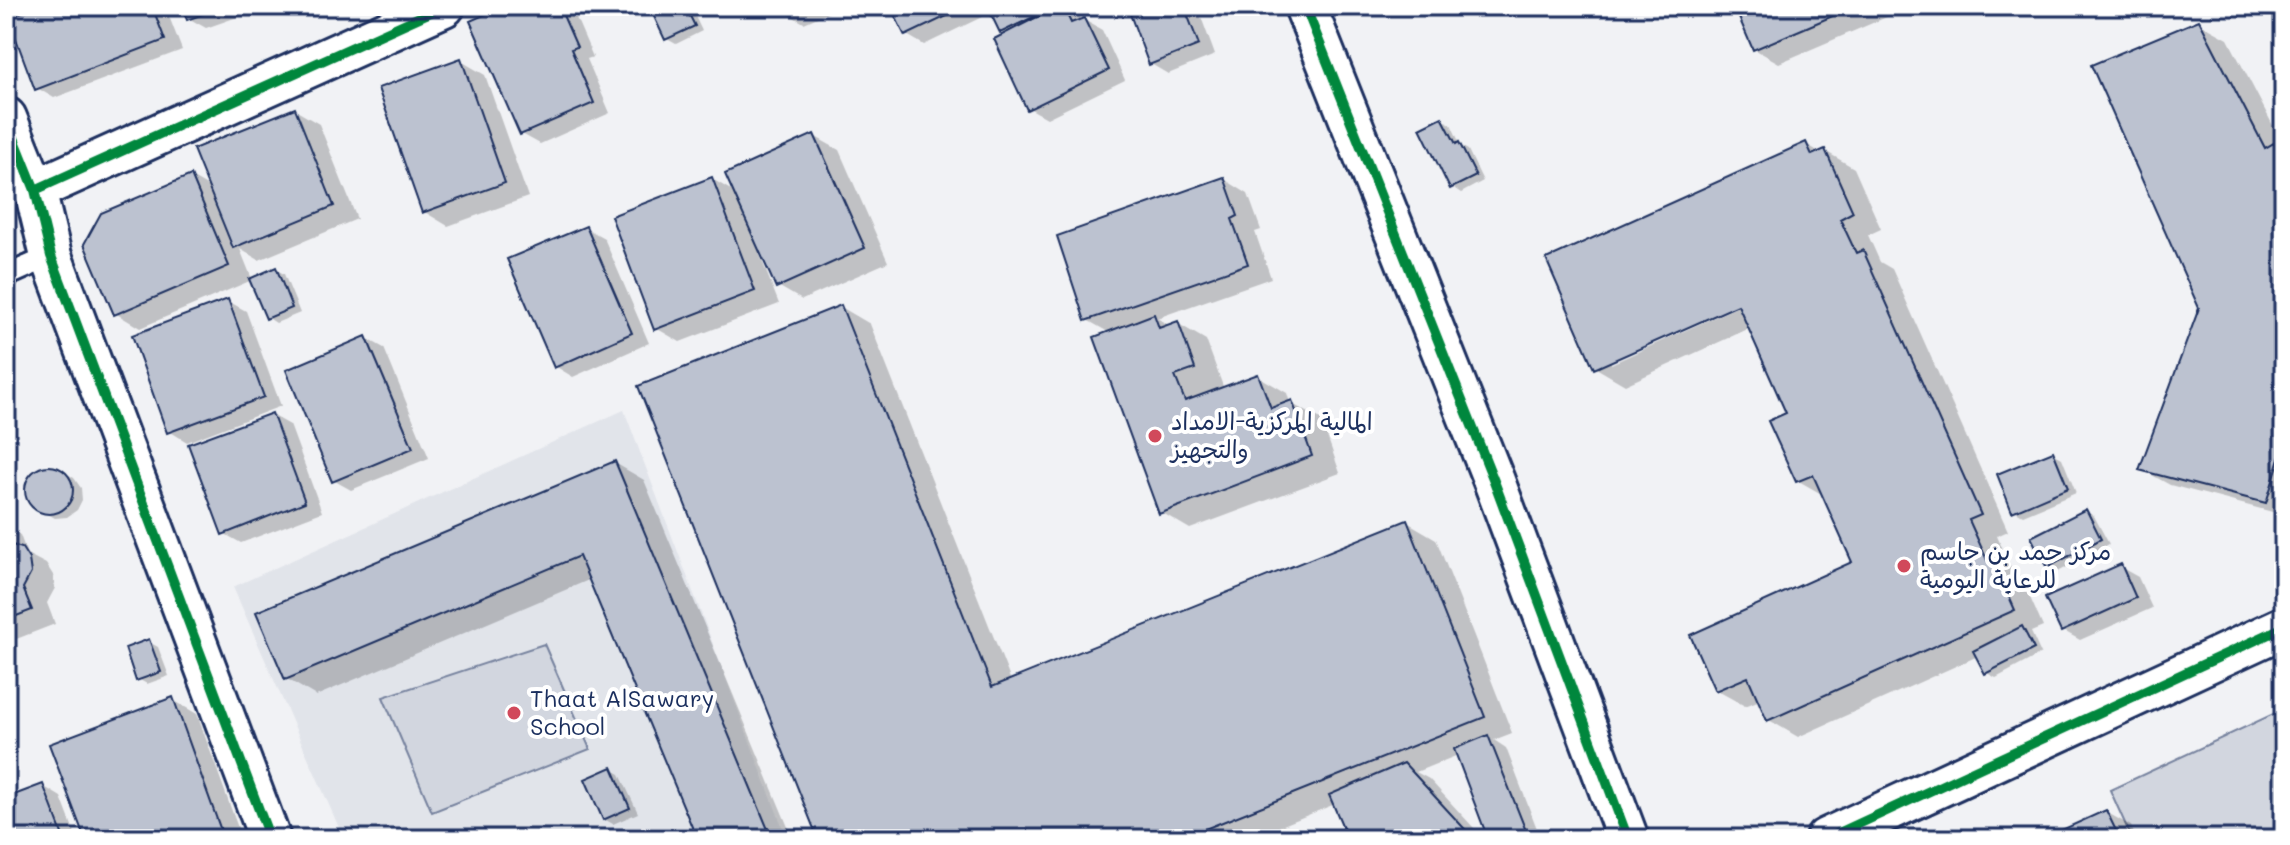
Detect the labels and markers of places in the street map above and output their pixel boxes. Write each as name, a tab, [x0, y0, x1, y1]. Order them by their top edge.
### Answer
place label: المالية المركزية-الامداد والتجهيز	[1169, 405, 1373, 464]
marker: المالية المركزية-الامداد والتجهيز	[1146, 427, 1164, 445]
place label: مركز حمد بن جاسم للرعاية اليومية	[1920, 535, 2111, 595]
marker: مركز حمد بن جاسم للرعاية اليومية	[1895, 557, 1913, 575]
place label: Thaat AlSawary School	[530, 682, 714, 741]
marker: Thaat AlSawary School	[505, 704, 523, 722]

